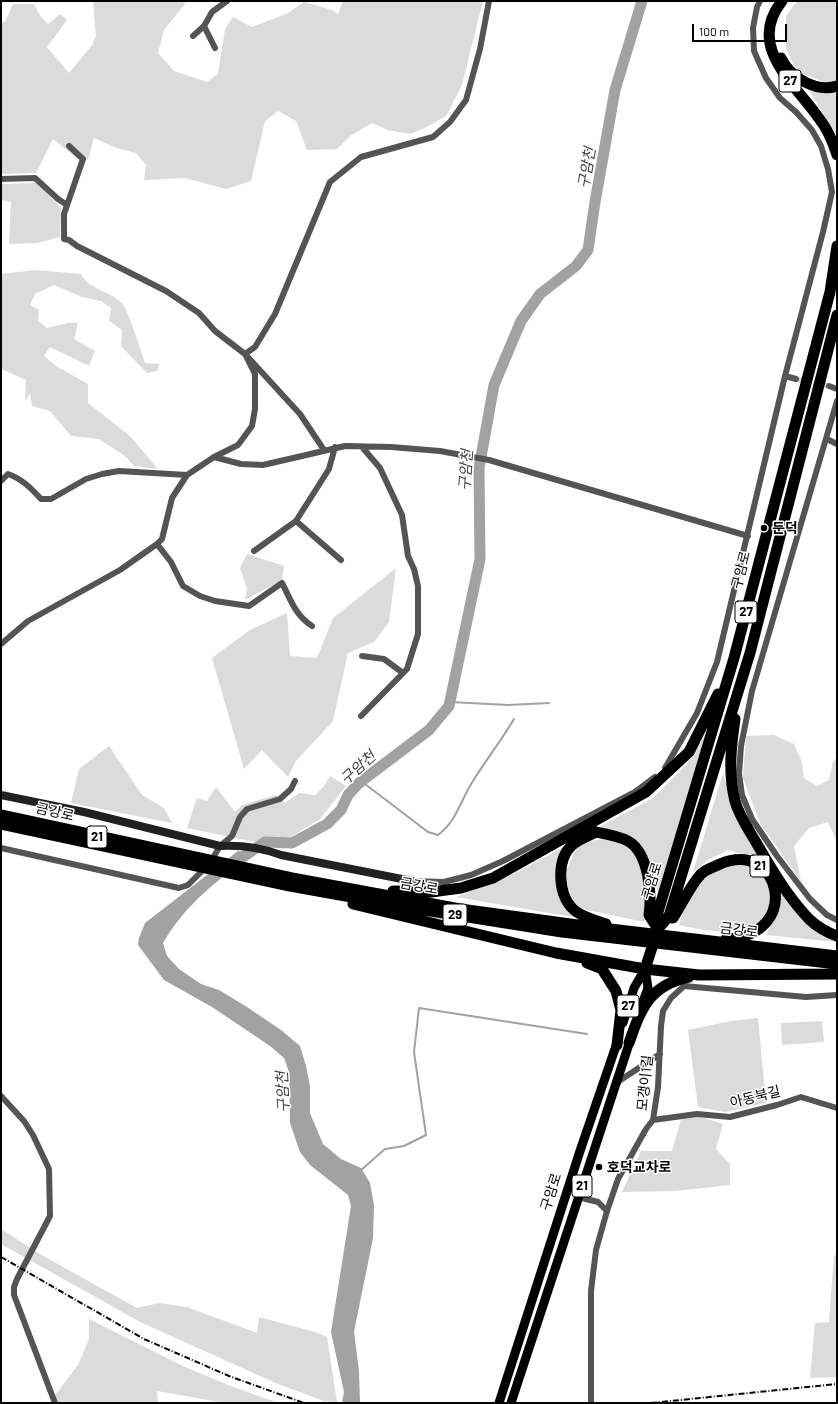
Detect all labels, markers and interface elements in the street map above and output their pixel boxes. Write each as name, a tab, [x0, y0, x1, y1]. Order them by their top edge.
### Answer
scale bar	[694, 16, 789, 42]
text: 100 m	[699, 24, 729, 38]
road number: 27	[779, 70, 801, 92]
water label: 구암천	[575, 146, 599, 190]
water label: 구암천	[456, 449, 476, 491]
place label: 둔덕	[772, 520, 798, 536]
marker: 둔덕	[759, 523, 769, 533]
street label: 구암로	[728, 549, 754, 591]
road number: 27	[735, 601, 757, 623]
water label: 구암천	[337, 747, 379, 789]
street label: 금강로	[34, 799, 76, 825]
road number: 21	[87, 826, 107, 848]
road number: 21	[750, 855, 770, 877]
street label: 구암로	[638, 860, 666, 902]
street label: 금강로	[399, 874, 439, 898]
road number: 29	[443, 904, 467, 926]
street label: 금강로	[719, 919, 759, 941]
road number: 27	[617, 995, 639, 1017]
street label: 모갱이1길	[634, 1054, 656, 1112]
water label: 구암천	[273, 1071, 293, 1113]
street label: 아동북길	[728, 1083, 782, 1111]
place label: 호덕교차로	[607, 1159, 671, 1175]
marker: 호덕교차로	[594, 1162, 604, 1172]
street label: 구암로	[537, 1171, 565, 1213]
road number: 21	[572, 1175, 592, 1197]

